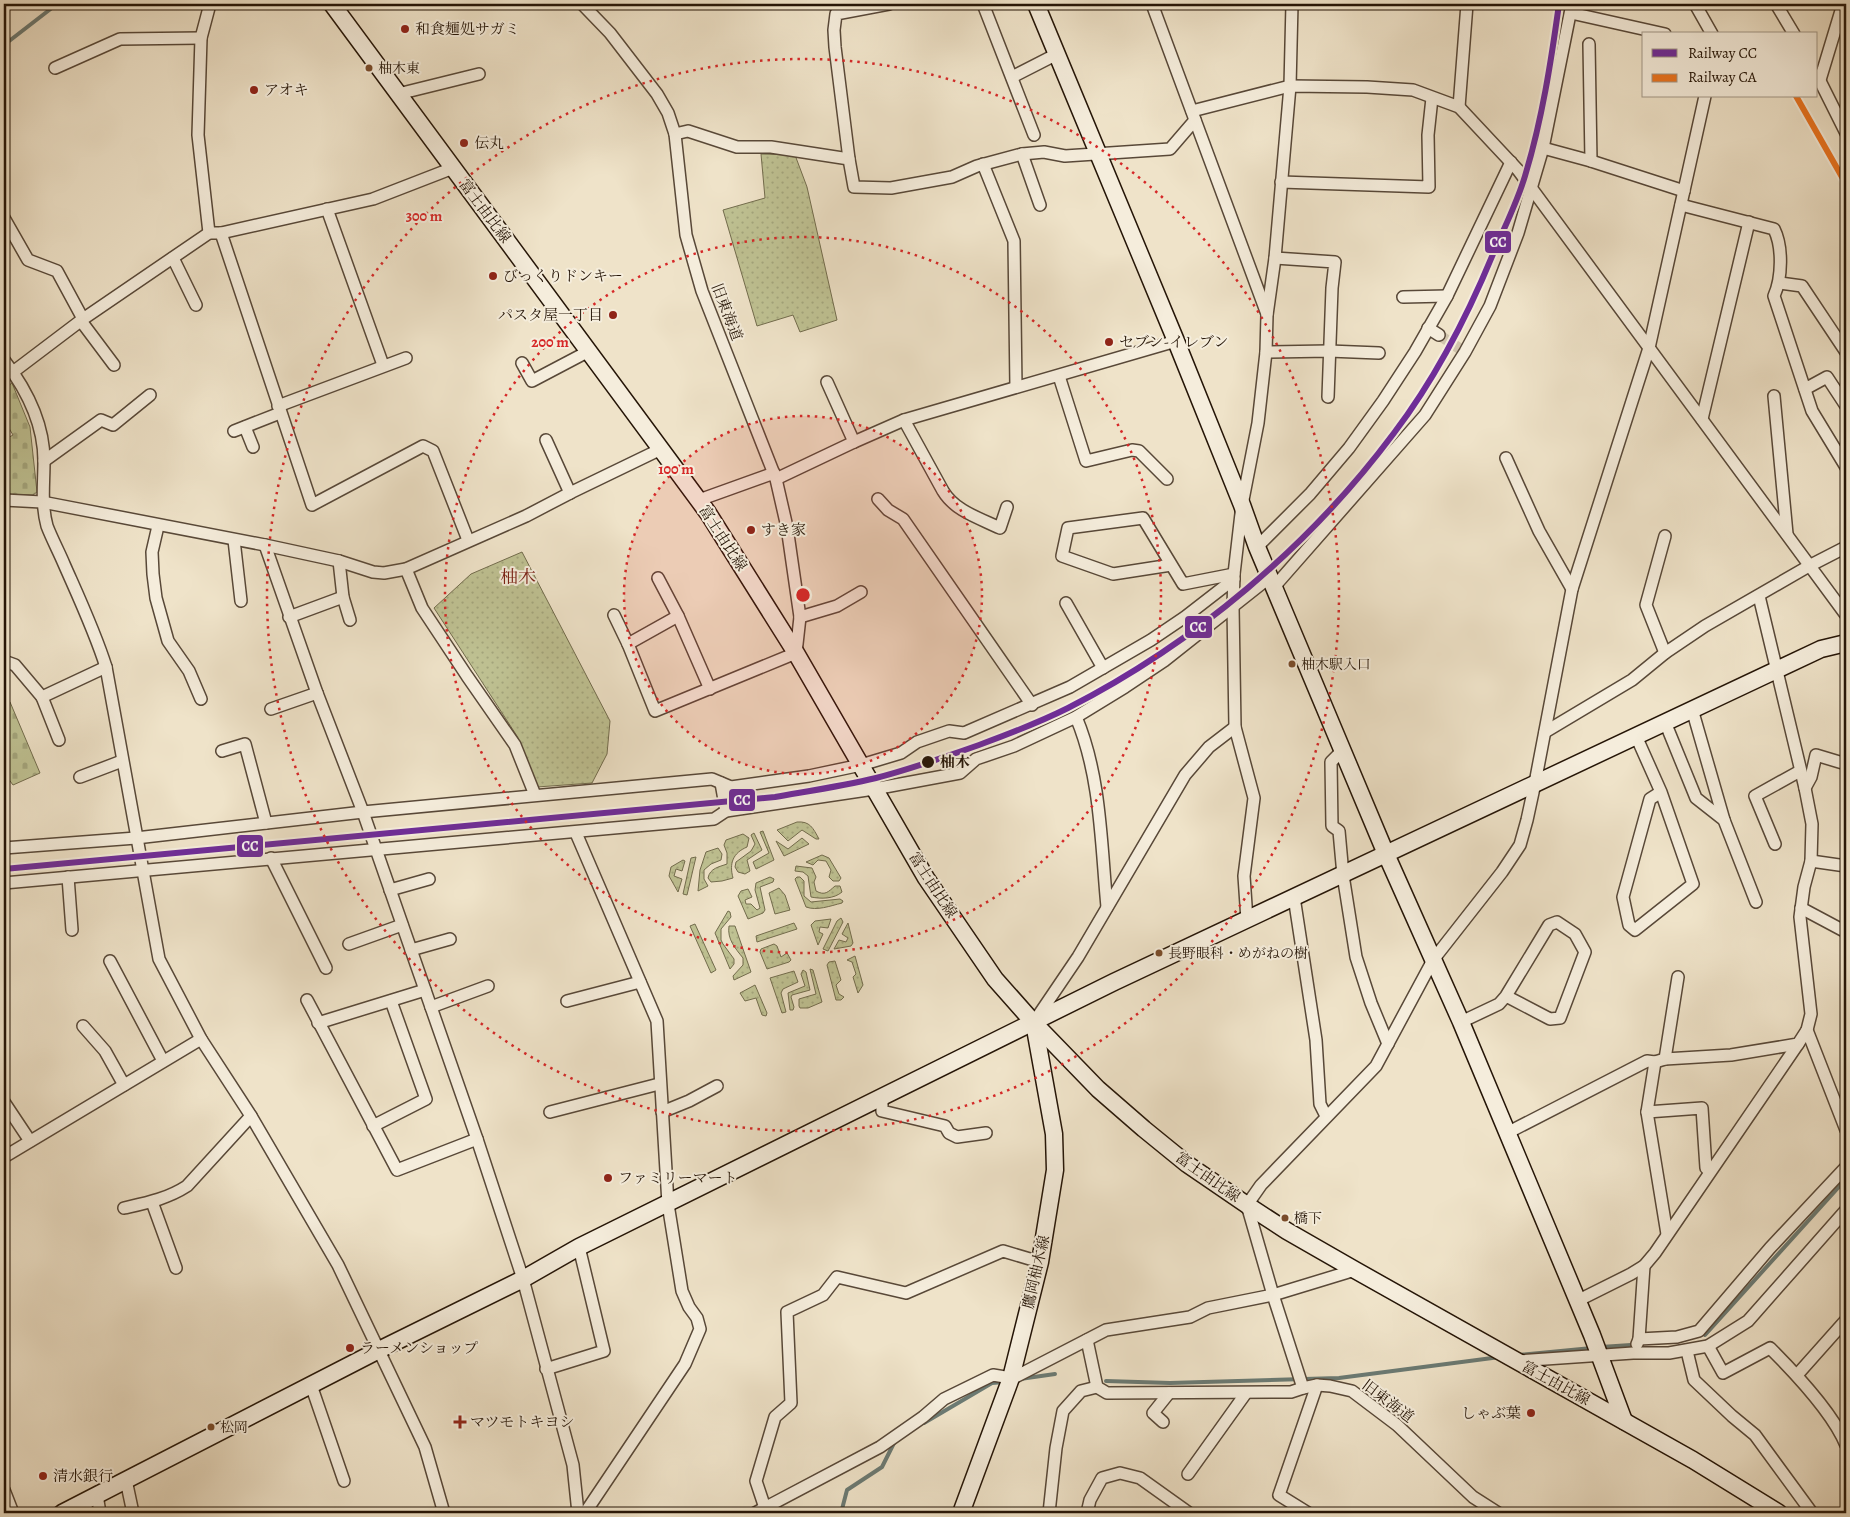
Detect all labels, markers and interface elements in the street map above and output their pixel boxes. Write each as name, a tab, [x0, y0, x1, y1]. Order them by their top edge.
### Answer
place label: 和食麺処サガミ	[415, 19, 520, 39]
marker: 和食麺処サガミ	[399, 23, 411, 35]
legend	[1642, 32, 1818, 98]
text: Railway CC	[1688, 43, 1757, 63]
place label: 柚木東	[378, 59, 420, 78]
marker: 柚木東	[364, 63, 374, 73]
text: Railway CA	[1688, 67, 1757, 87]
place label: アオキ	[264, 80, 309, 100]
marker: アオキ	[248, 84, 260, 96]
place label: 伝丸	[474, 133, 504, 153]
marker: 伝丸	[458, 137, 470, 149]
street label: 富士由比線	[454, 175, 516, 247]
text: 300 m	[406, 206, 443, 226]
line badge: CC	[1484, 230, 1512, 254]
text: CC	[1489, 233, 1507, 252]
place label: びっくりドンキー	[503, 266, 623, 286]
marker: びっくりドンキー	[487, 270, 499, 282]
street label: 旧東海道	[707, 280, 747, 344]
place label: パスタ屋一丁目	[498, 305, 603, 325]
marker: パスタ屋一丁目	[607, 309, 619, 321]
text: 200 m	[531, 332, 569, 352]
place label: セブン-イレブン	[1119, 332, 1229, 352]
marker: セブン-イレブン	[1103, 336, 1115, 348]
text: 100 m	[658, 459, 694, 479]
street label: 富士由比線	[694, 501, 752, 575]
place label: すき家	[761, 520, 806, 540]
marker: すき家	[745, 524, 757, 536]
district label: 柚木	[500, 565, 536, 589]
centre of rings	[794, 586, 812, 604]
line badge: CC	[1184, 615, 1213, 639]
text: CC	[1189, 618, 1207, 637]
place label: 柚木駅入口	[1301, 655, 1371, 674]
marker: 柚木駅入口	[1287, 659, 1297, 669]
place label: 柚木	[940, 752, 970, 772]
marker: 柚木	[920, 754, 936, 770]
line badge: CC	[728, 788, 756, 812]
text: CC	[733, 791, 751, 810]
line badge: CC	[236, 834, 264, 858]
text: CC	[241, 837, 259, 856]
street label: 富士由比線	[904, 848, 962, 922]
place label: 長野眼科・めがねの樹	[1168, 944, 1308, 963]
marker: 長野眼科・めがねの樹	[1154, 948, 1164, 958]
street label: 富士由比線	[1172, 1147, 1244, 1207]
place label: ファミリーマート	[618, 1168, 738, 1188]
marker: ファミリーマート	[602, 1172, 614, 1184]
place label: 橋下	[1294, 1209, 1322, 1228]
marker: 橋下	[1280, 1213, 1290, 1223]
street label: 鷹岡柚木線	[1018, 1233, 1054, 1311]
place label: ラーメンショップ	[360, 1338, 479, 1358]
marker: ラーメンショップ	[344, 1342, 356, 1354]
street label: 富士由比線	[1518, 1356, 1594, 1410]
street label: 旧東海道	[1358, 1375, 1418, 1427]
place label: しゃぶ葉	[1461, 1403, 1521, 1423]
marker: しゃぶ葉	[1525, 1407, 1537, 1419]
place label: マツモトキヨシ	[470, 1412, 575, 1432]
marker: マツモトキヨシ	[454, 1416, 466, 1428]
place label: 松岡	[220, 1418, 248, 1437]
marker: 松岡	[206, 1422, 216, 1432]
place label: 清水銀行	[53, 1466, 113, 1486]
marker: 清水銀行	[37, 1470, 49, 1482]

